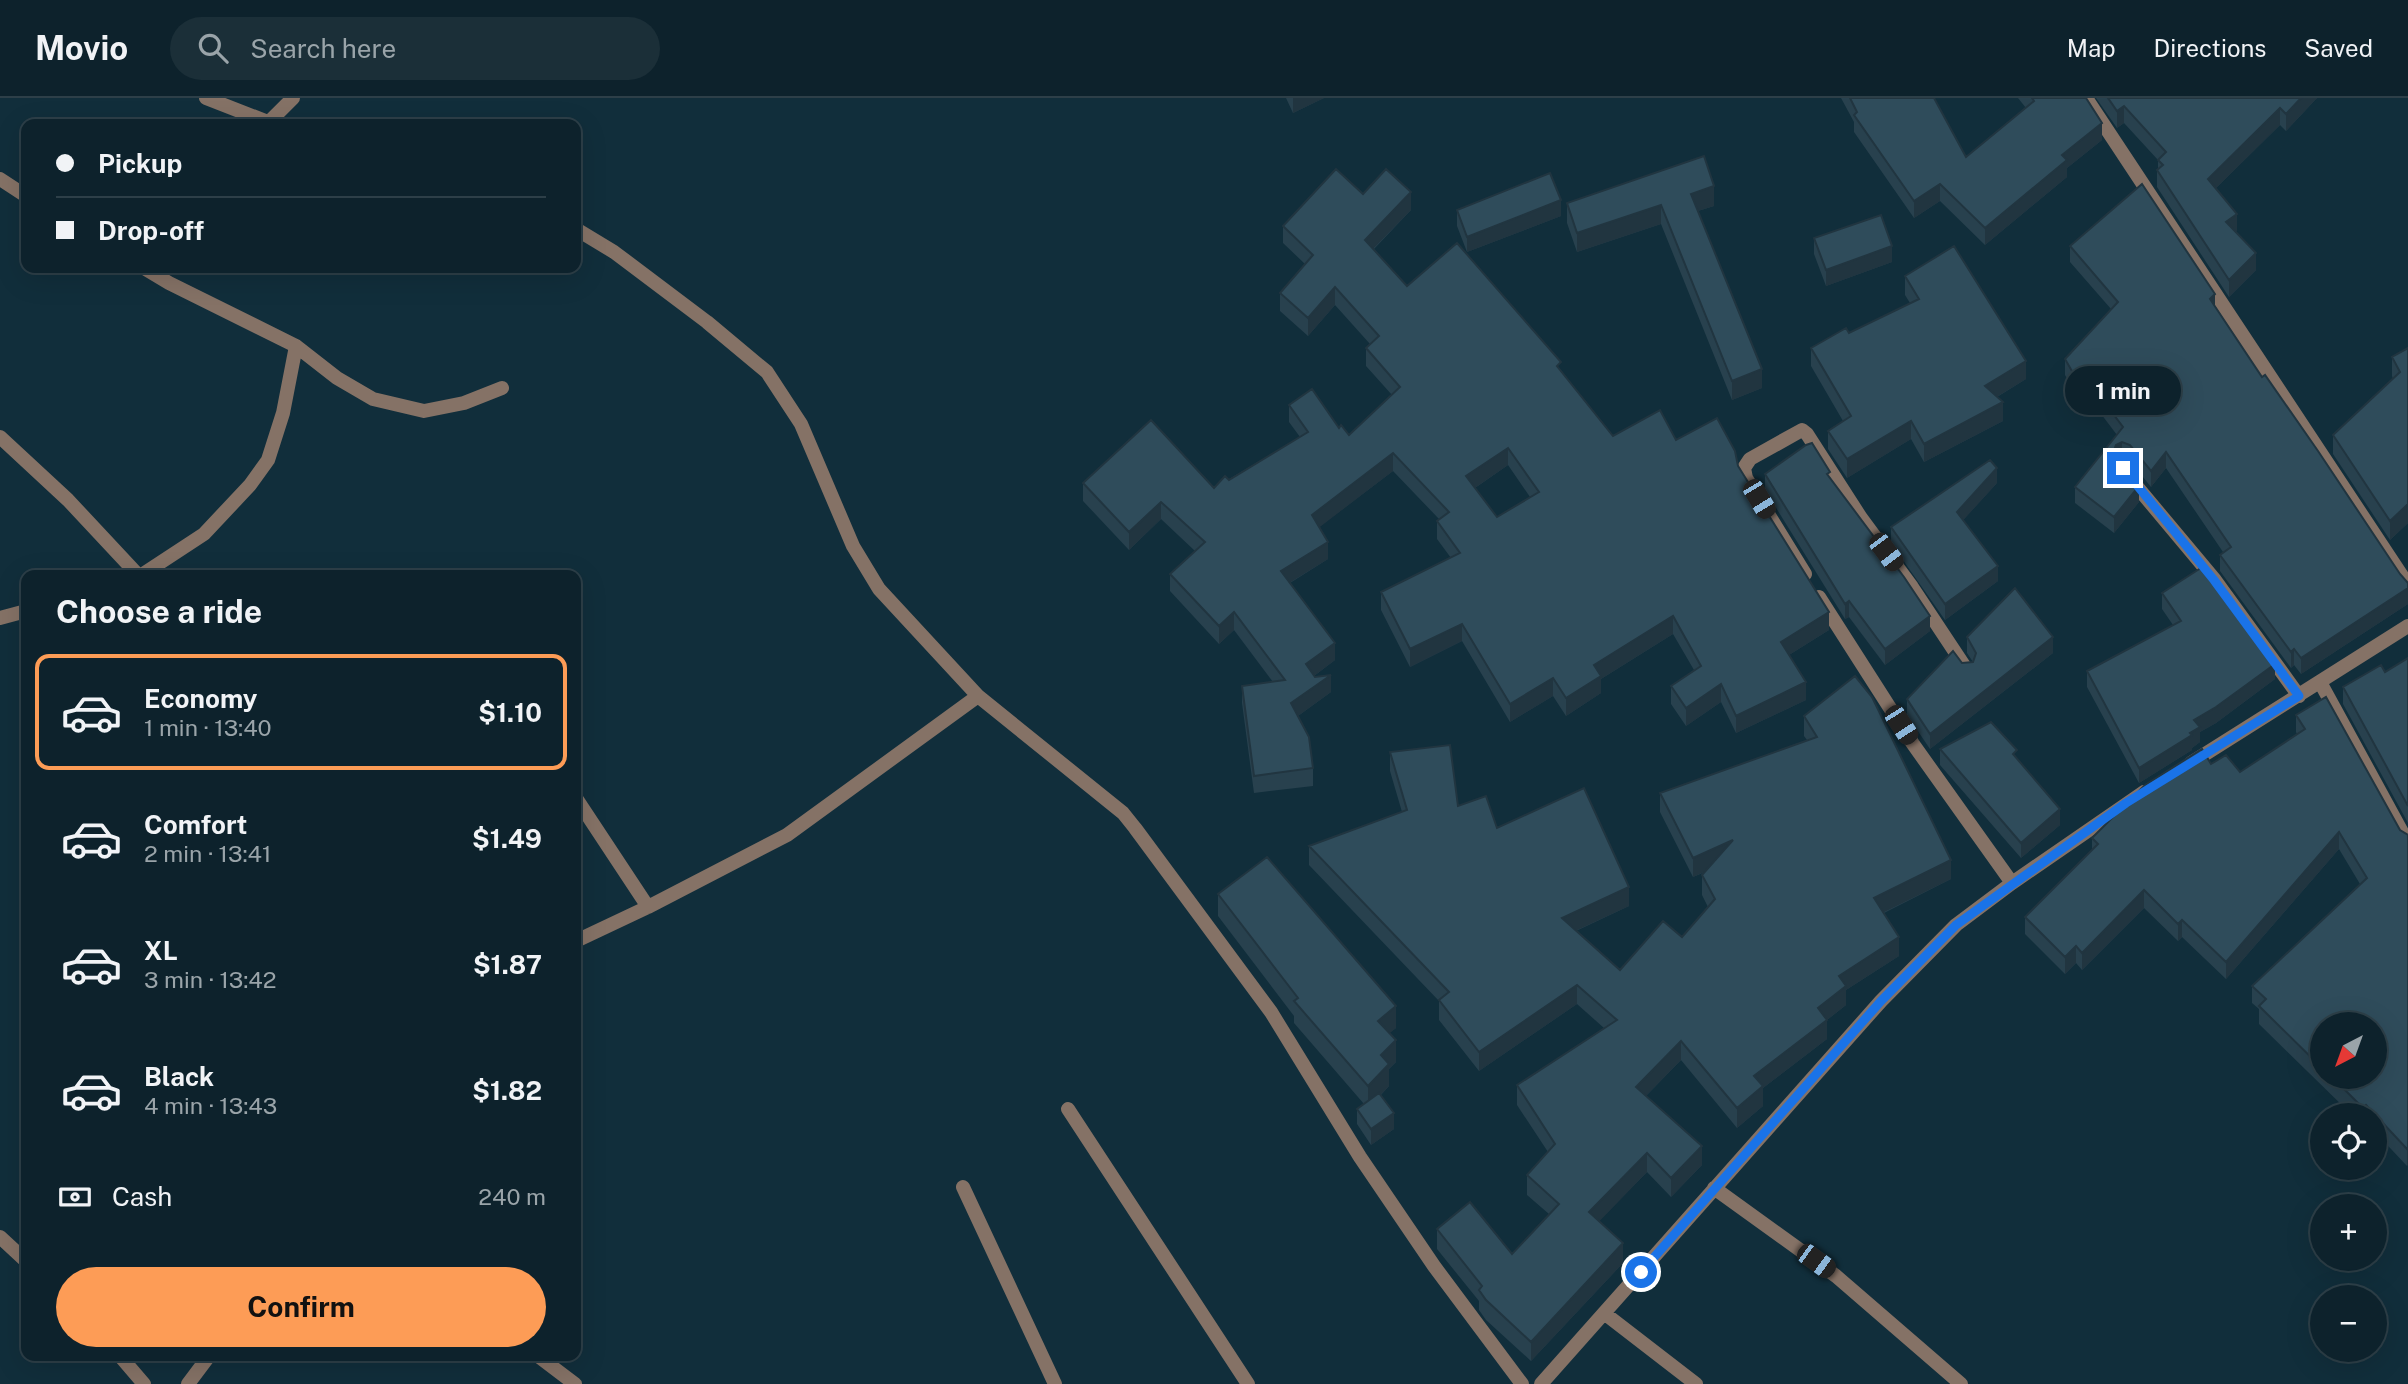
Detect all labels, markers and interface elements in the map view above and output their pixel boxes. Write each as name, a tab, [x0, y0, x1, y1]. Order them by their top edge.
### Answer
search box	[170, 17, 660, 80]
text: Movio	[35, 29, 128, 67]
icon: search	[194, 29, 232, 67]
text: Search here	[250, 33, 396, 64]
text: Map	[2067, 34, 2116, 62]
text: Directions	[2154, 34, 2266, 62]
text: Saved	[2304, 34, 2373, 62]
text: Pickup	[98, 148, 182, 179]
text: Drop-off	[98, 215, 204, 246]
callout: 1 min	[2065, 366, 2181, 416]
text: 1 min	[2095, 377, 2151, 404]
route end	[2107, 452, 2139, 484]
car	[1740, 476, 1779, 522]
car	[1865, 529, 1908, 575]
text: Choose a ride	[56, 593, 262, 630]
icon: car	[60, 681, 123, 744]
text: Economy	[144, 683, 257, 714]
text: $1.10	[478, 697, 542, 728]
car	[1881, 702, 1922, 748]
text: 1 min · 13:40	[144, 714, 272, 741]
icon: car	[60, 807, 123, 870]
text: Comfort	[144, 809, 247, 840]
text: $1.49	[472, 823, 542, 854]
text: 2 min · 13:41	[144, 840, 271, 867]
icon: car	[60, 933, 123, 996]
text: XL	[144, 935, 178, 966]
text: $1.87	[473, 949, 542, 980]
text: 3 min · 13:42	[144, 966, 276, 993]
north arrow	[2310, 1012, 2387, 1088]
map controls	[2310, 1012, 2387, 1362]
icon: car	[60, 1059, 123, 1122]
text: Black	[144, 1061, 214, 1092]
text: $1.82	[472, 1075, 542, 1106]
text: 4 min · 13:43	[144, 1092, 277, 1119]
button: locate	[2310, 1103, 2387, 1180]
icon: cash	[56, 1178, 94, 1216]
text: Cash	[112, 1181, 172, 1212]
text: 240 m	[478, 1183, 546, 1210]
button: +	[2310, 1194, 2387, 1271]
car	[1793, 1240, 1840, 1282]
route start	[1625, 1256, 1657, 1288]
button: Confirm	[56, 1267, 546, 1347]
button: −	[2310, 1285, 2387, 1362]

